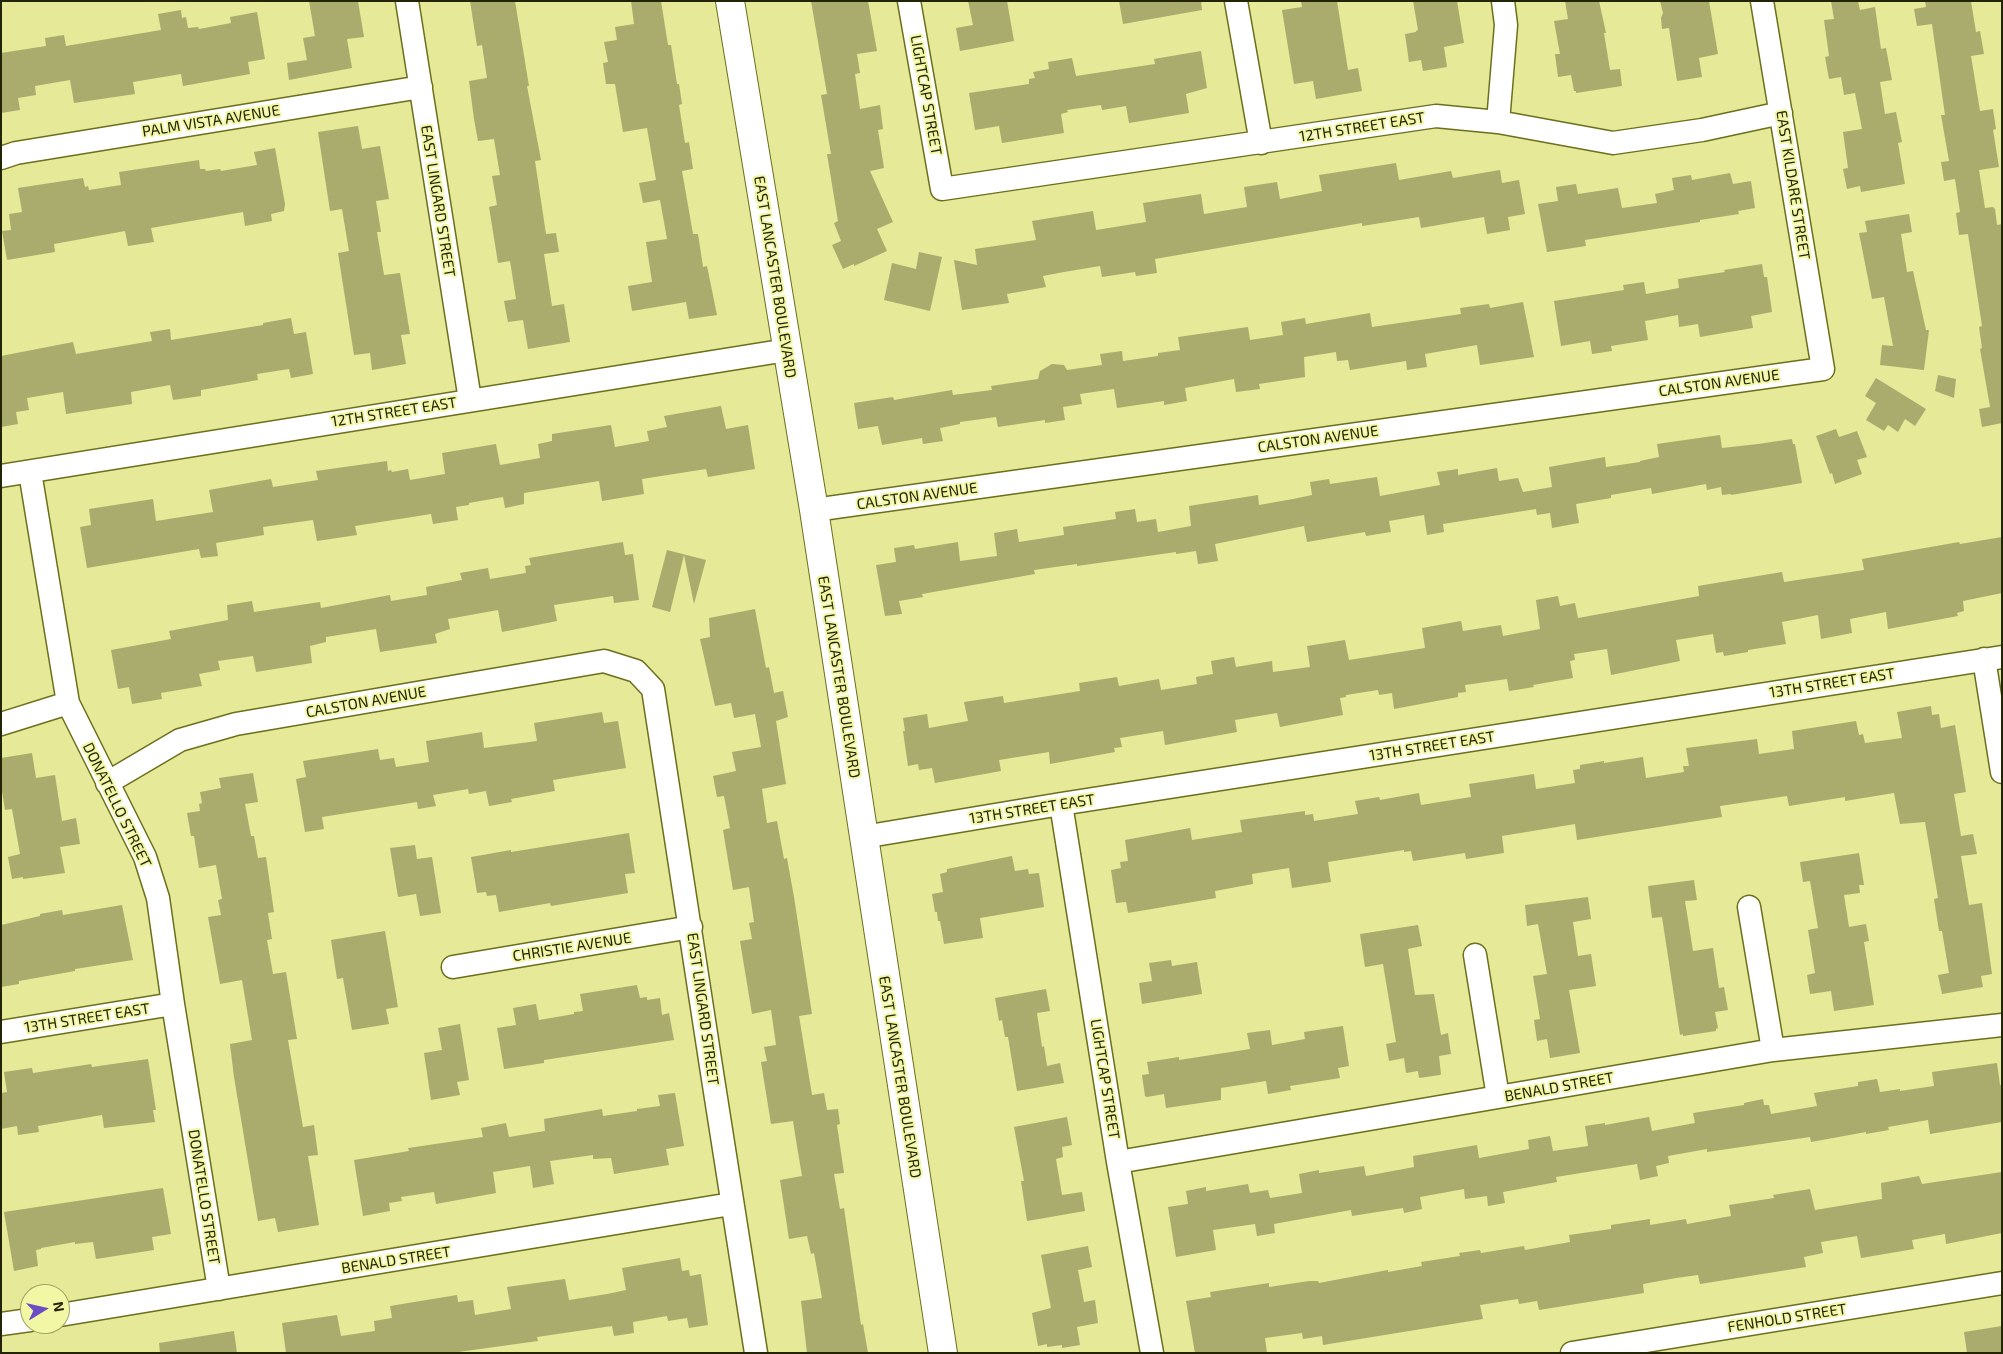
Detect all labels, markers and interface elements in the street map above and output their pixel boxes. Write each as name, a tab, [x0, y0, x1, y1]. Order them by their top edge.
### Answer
street label: LIGHTCAP STREET	[907, 34, 945, 156]
street label: PALM VISTA AVENUE	[141, 101, 281, 141]
street label: 12TH STREET EAST	[1298, 108, 1426, 146]
street label: EAST KILDARE STREET	[1772, 109, 1814, 261]
street label: EAST LINGARD STREET	[417, 124, 459, 278]
street label: EAST LANCASTER BOULEVARD	[750, 175, 800, 379]
street label: CALSTON AVENUE	[1657, 366, 1781, 400]
street label: 12TH STREET EAST	[330, 393, 458, 431]
street label: CALSTON AVENUE	[1256, 422, 1380, 456]
street label: CALSTON AVENUE	[855, 479, 979, 513]
street label: EAST LANCASTER BOULEVARD	[814, 575, 864, 779]
street label: 13TH STREET EAST	[1768, 664, 1896, 702]
street label: CALSTON AVENUE	[304, 683, 428, 721]
street label: 13TH STREET EAST	[1368, 727, 1496, 765]
street label: DONATELLO STREET	[79, 740, 155, 870]
street label: 13TH STREET EAST	[968, 790, 1096, 828]
street label: CHRISTIE AVENUE	[511, 929, 633, 965]
street label: EAST LINGARD STREET	[683, 932, 723, 1086]
street label: EAST LANCASTER BOULEVARD	[875, 975, 925, 1179]
street label: 13TH STREET EAST	[23, 999, 151, 1037]
street label: LIGHTCAP STREET	[1087, 1018, 1123, 1140]
street label: BENALD STREET	[1503, 1069, 1615, 1105]
street label: DONATELLO STREET	[184, 1128, 224, 1266]
street label: BENALD STREET	[340, 1242, 452, 1278]
north arrow	[20, 1284, 70, 1334]
text: N	[50, 1300, 69, 1313]
street label: FENHOLD STREET	[1726, 1300, 1848, 1336]

